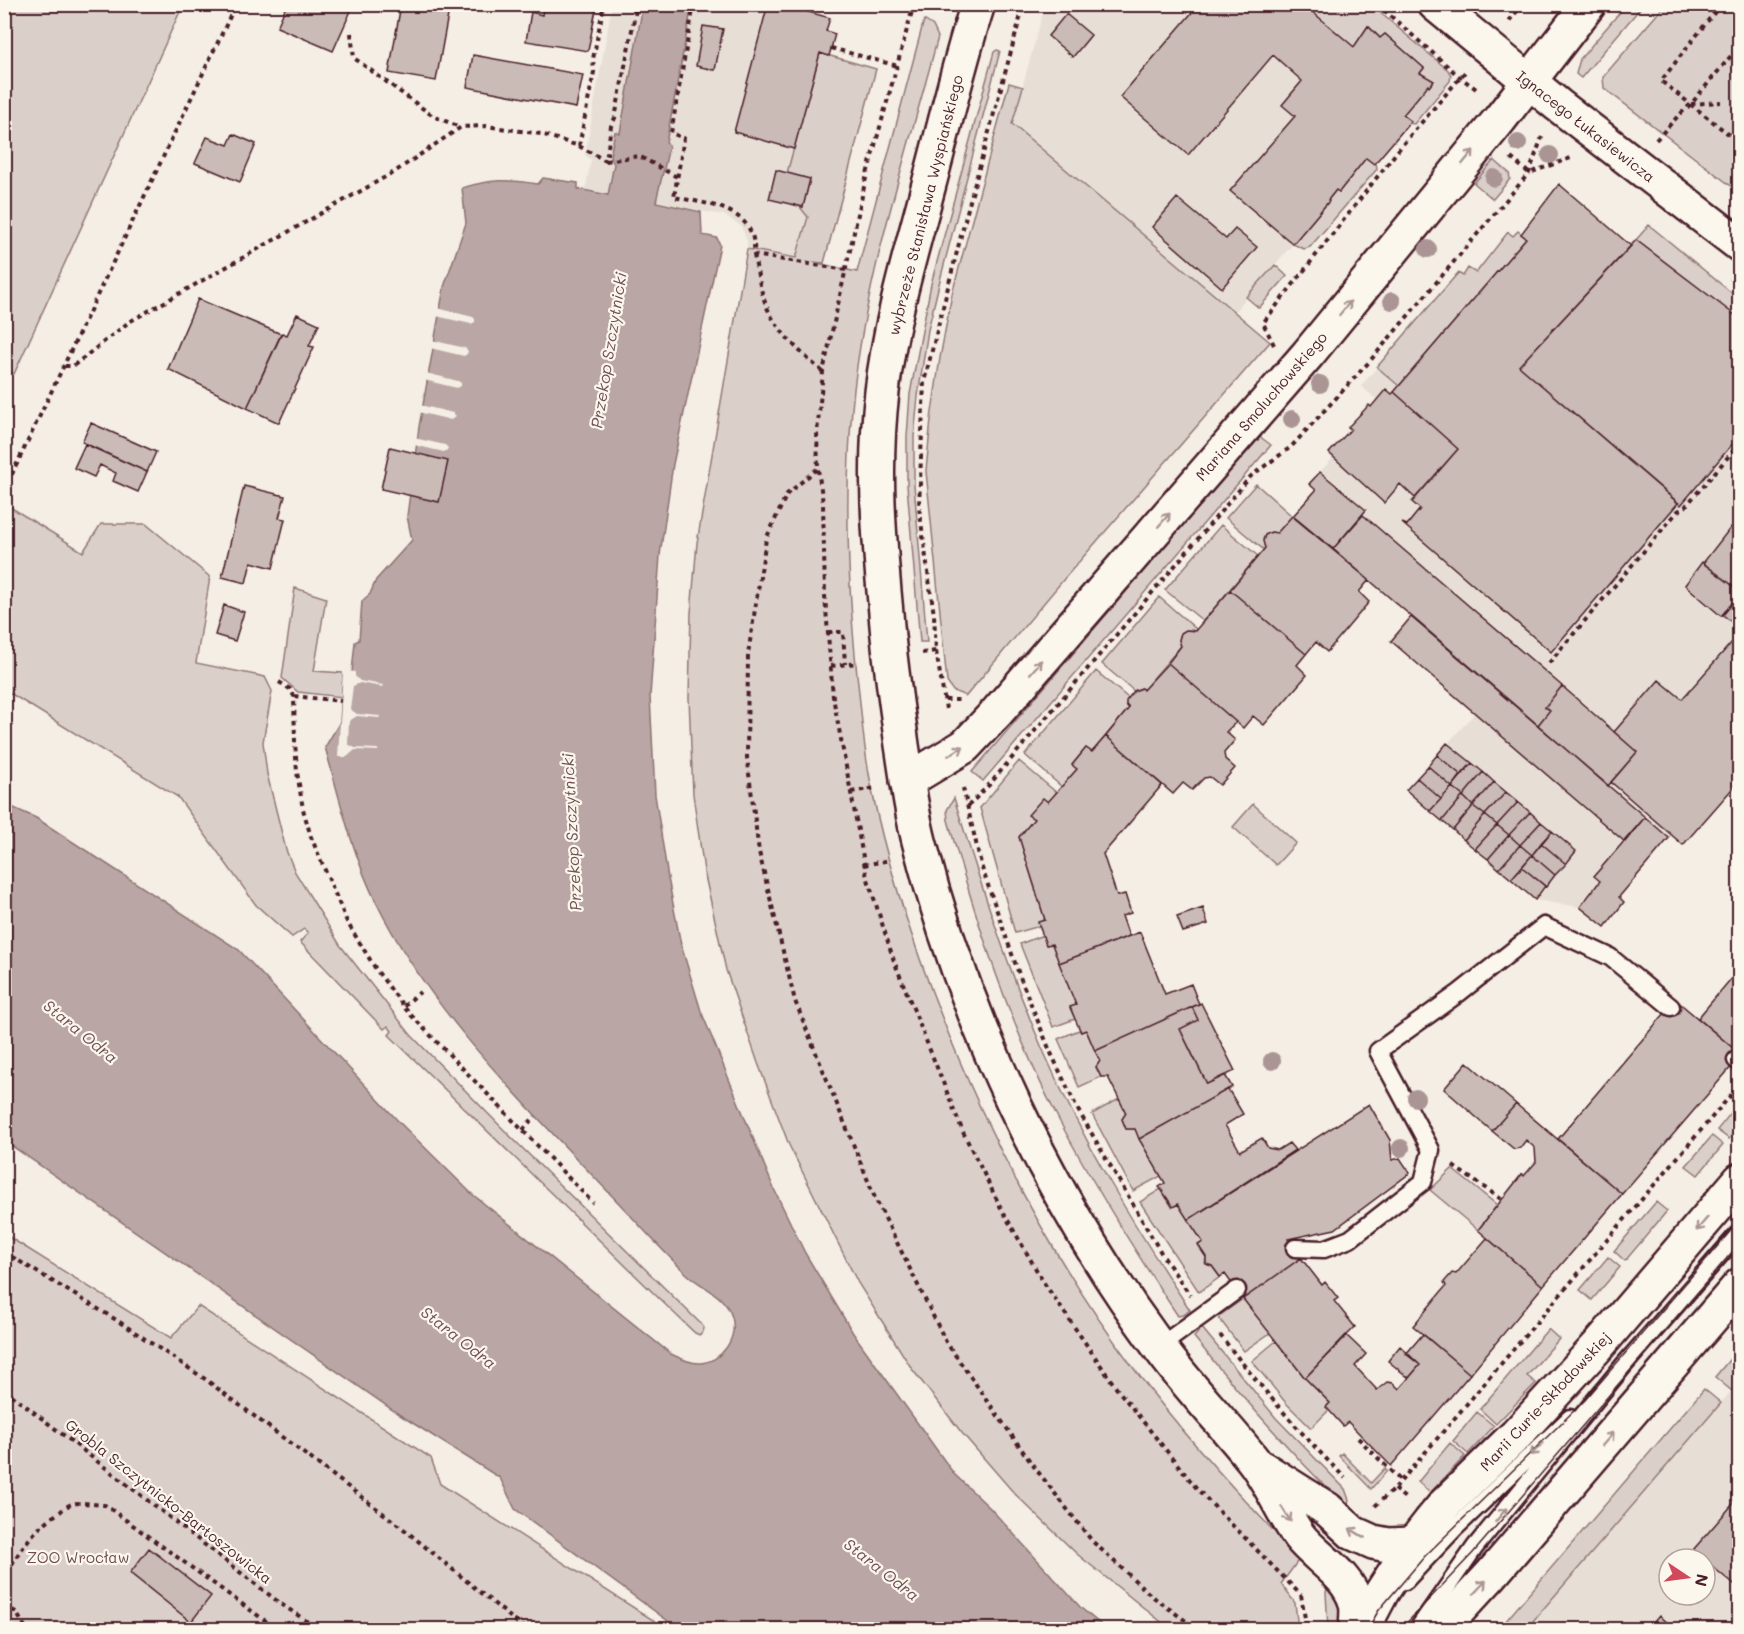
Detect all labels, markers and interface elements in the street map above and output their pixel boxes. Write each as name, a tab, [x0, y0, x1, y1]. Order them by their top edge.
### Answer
street label: Ignacego Łukasiewicza	[1513, 66, 1659, 186]
street label: wybrzeże Stanisława Wyspiańskiego	[883, 73, 967, 337]
one-way arrow	[1461, 149, 1474, 165]
water label: Przekop Szczytnicki	[585, 270, 631, 430]
one-way arrow	[1338, 300, 1351, 316]
street label: Mariana Smoluchowskiego	[1191, 327, 1331, 485]
one-way arrow	[1157, 513, 1171, 528]
one-way arrow	[1029, 660, 1043, 675]
one-way arrow	[948, 745, 964, 757]
water label: Przekop Szczytnicki	[556, 753, 586, 911]
water label: Stara Odra	[39, 995, 123, 1067]
one-way arrow	[1695, 1216, 1708, 1232]
water label: Stara Odra	[417, 1301, 501, 1373]
street label: Marii Curie-Skłodowskiej	[1475, 1327, 1615, 1475]
street label: Grobla Szczytnicko-Bartoszowicka	[62, 1414, 276, 1588]
one-way arrow	[1601, 1431, 1614, 1447]
one-way arrow	[1529, 1442, 1544, 1456]
one-way arrow	[1280, 1505, 1292, 1522]
one-way arrow	[1495, 1507, 1508, 1523]
one-way arrow	[1349, 1527, 1366, 1539]
water label: Stara Odra	[840, 1533, 924, 1605]
park label: ZOO Wrocław	[27, 1547, 129, 1567]
north arrow	[1657, 1547, 1717, 1607]
text: N	[1691, 1572, 1714, 1589]
one-way arrow	[1473, 1579, 1487, 1594]

